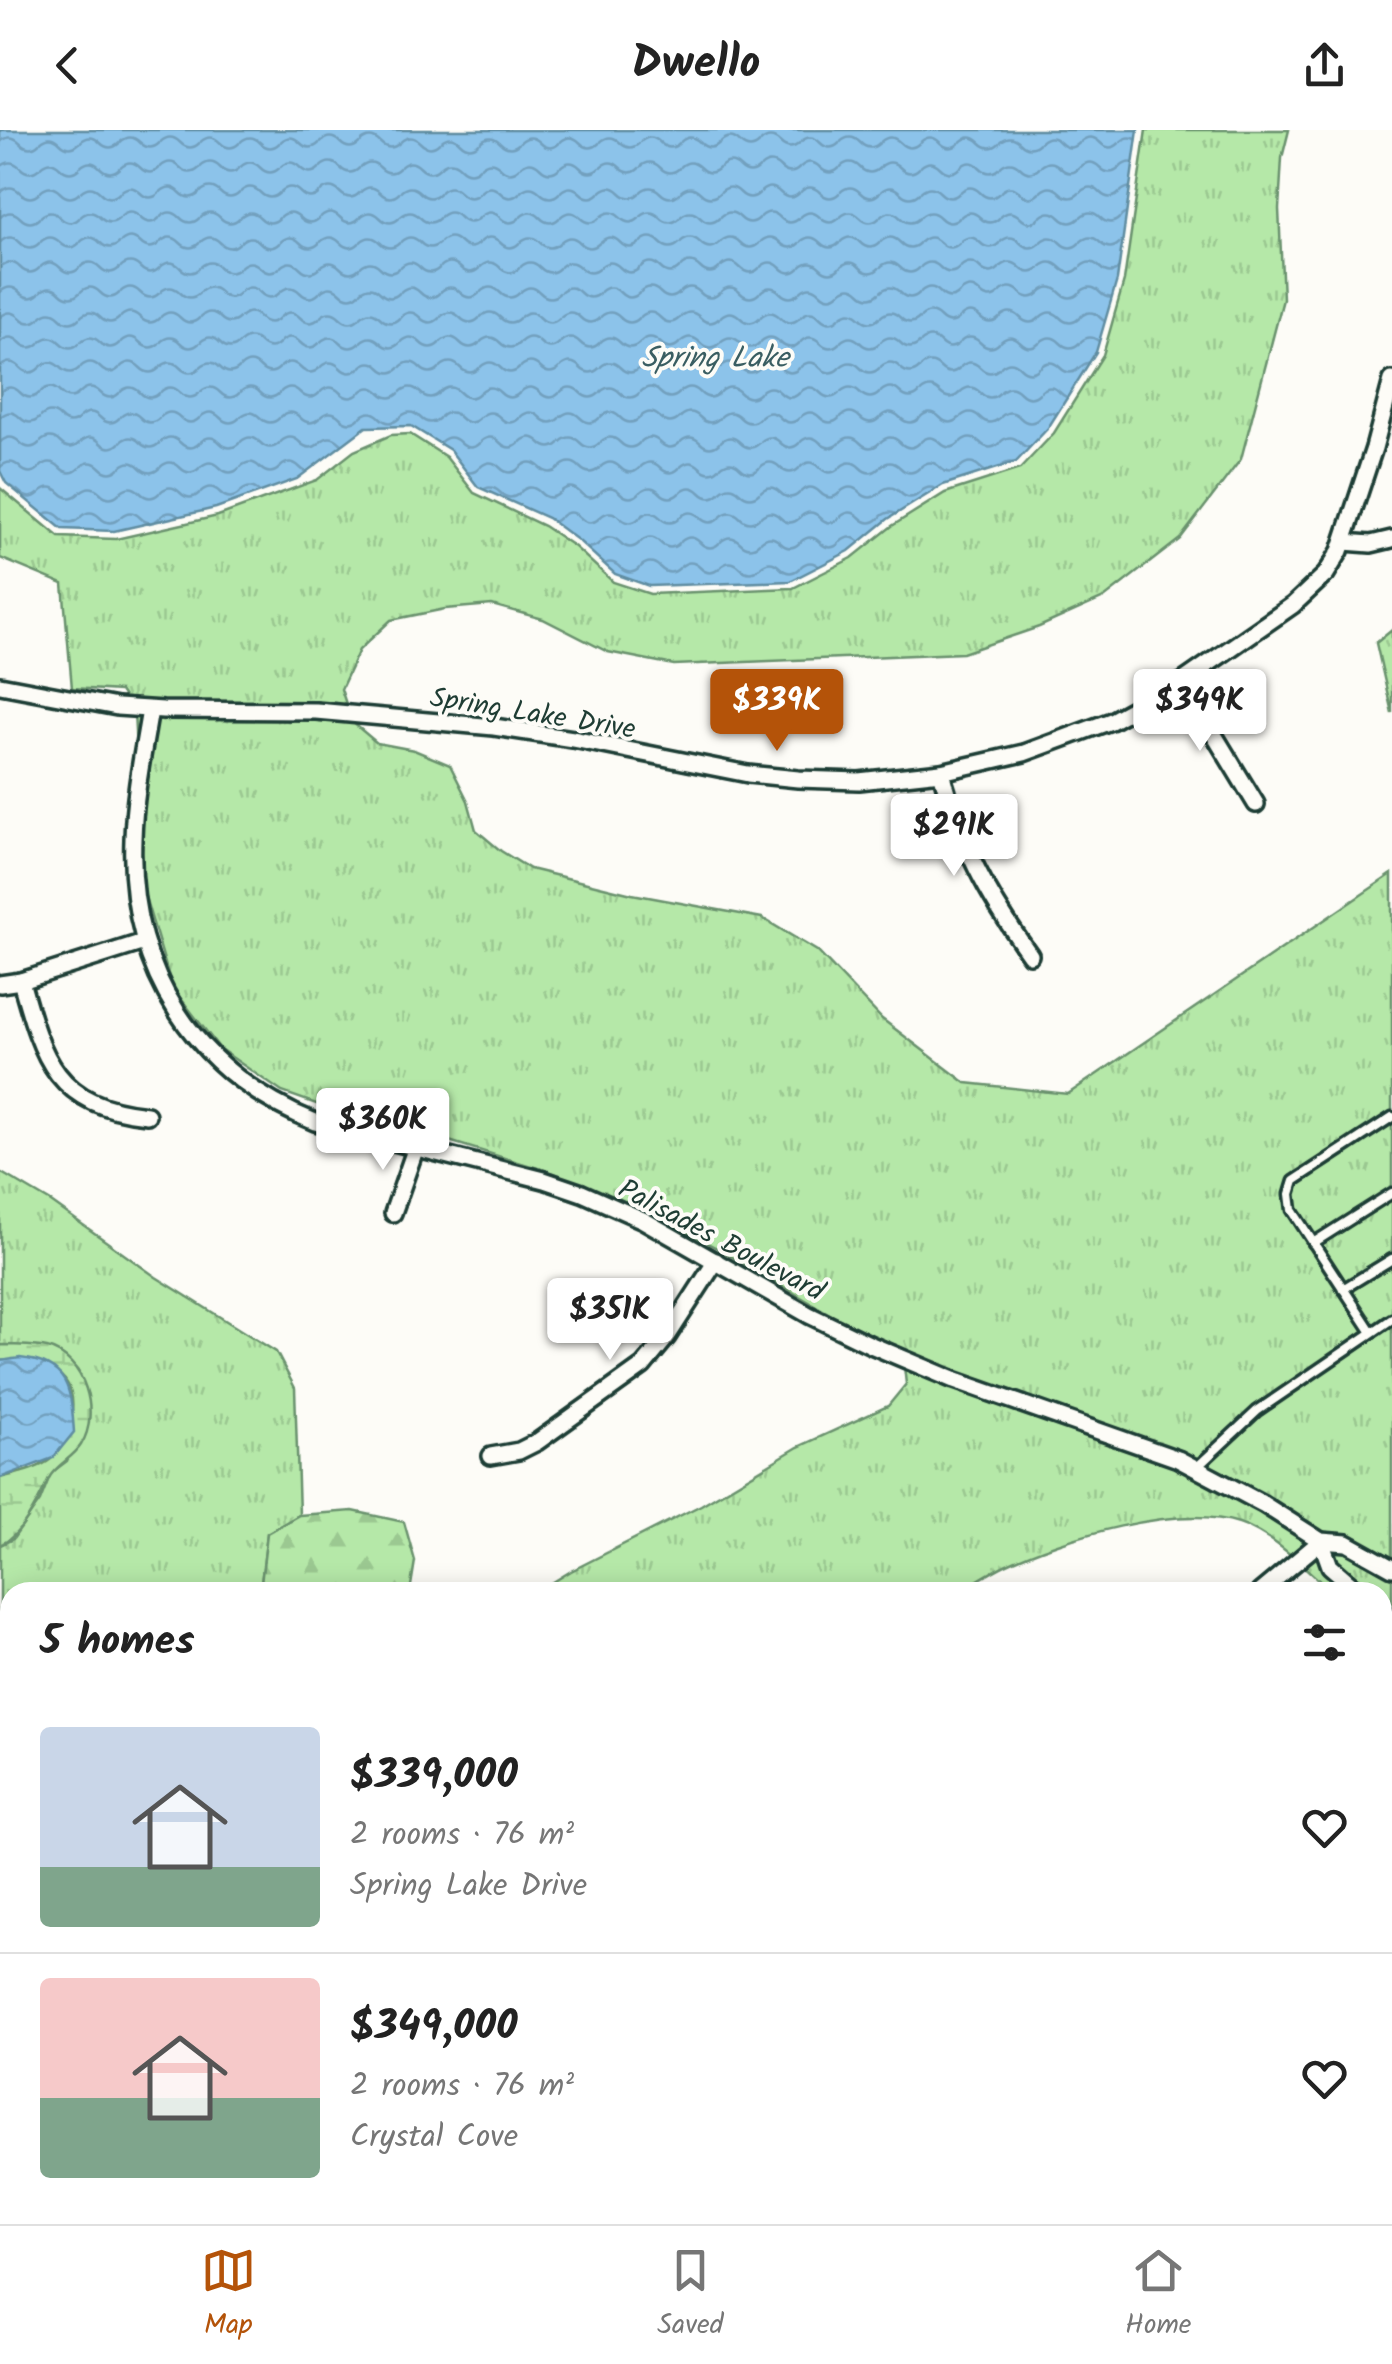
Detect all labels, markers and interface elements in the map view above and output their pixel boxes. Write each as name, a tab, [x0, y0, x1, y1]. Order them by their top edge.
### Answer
text: Dwello	[632, 29, 760, 101]
icon: back	[40, 38, 95, 93]
icon: share	[1297, 38, 1352, 93]
water label: Spring Lake	[641, 335, 791, 383]
pin: $339K	[707, 669, 847, 754]
pin: $349K	[1130, 669, 1270, 754]
street label: Spring Lake Drive	[427, 676, 639, 753]
text: $339K	[732, 676, 822, 727]
text: $349K	[1155, 676, 1245, 727]
pin: $291K	[884, 794, 1024, 879]
text: $291K	[913, 801, 995, 852]
pin: $360K	[313, 1088, 453, 1173]
text: $360K	[338, 1095, 428, 1146]
street label: Palisades Boulevard	[609, 1168, 833, 1315]
pin: $351K	[540, 1278, 680, 1363]
text: $351K	[569, 1285, 651, 1336]
text: 5 homes	[40, 1609, 195, 1676]
icon: filters	[1297, 1615, 1352, 1670]
text: $339,000	[350, 1743, 518, 1810]
icon: home	[120, 1767, 240, 1887]
icon: heart	[1297, 1800, 1352, 1855]
text: 2 rooms · 76 m²	[350, 1810, 574, 1861]
text: Spring Lake Drive	[350, 1861, 587, 1912]
text: $349,000	[350, 1994, 518, 2061]
icon: home	[120, 2018, 240, 2138]
icon: heart	[1297, 2051, 1352, 2106]
text: 2 rooms · 76 m²	[350, 2061, 574, 2112]
text: Crystal Cove	[350, 2112, 518, 2163]
tab: Map	[201, 2243, 256, 2348]
tab: Saved	[657, 2243, 724, 2348]
tab: Home	[1125, 2243, 1191, 2348]

